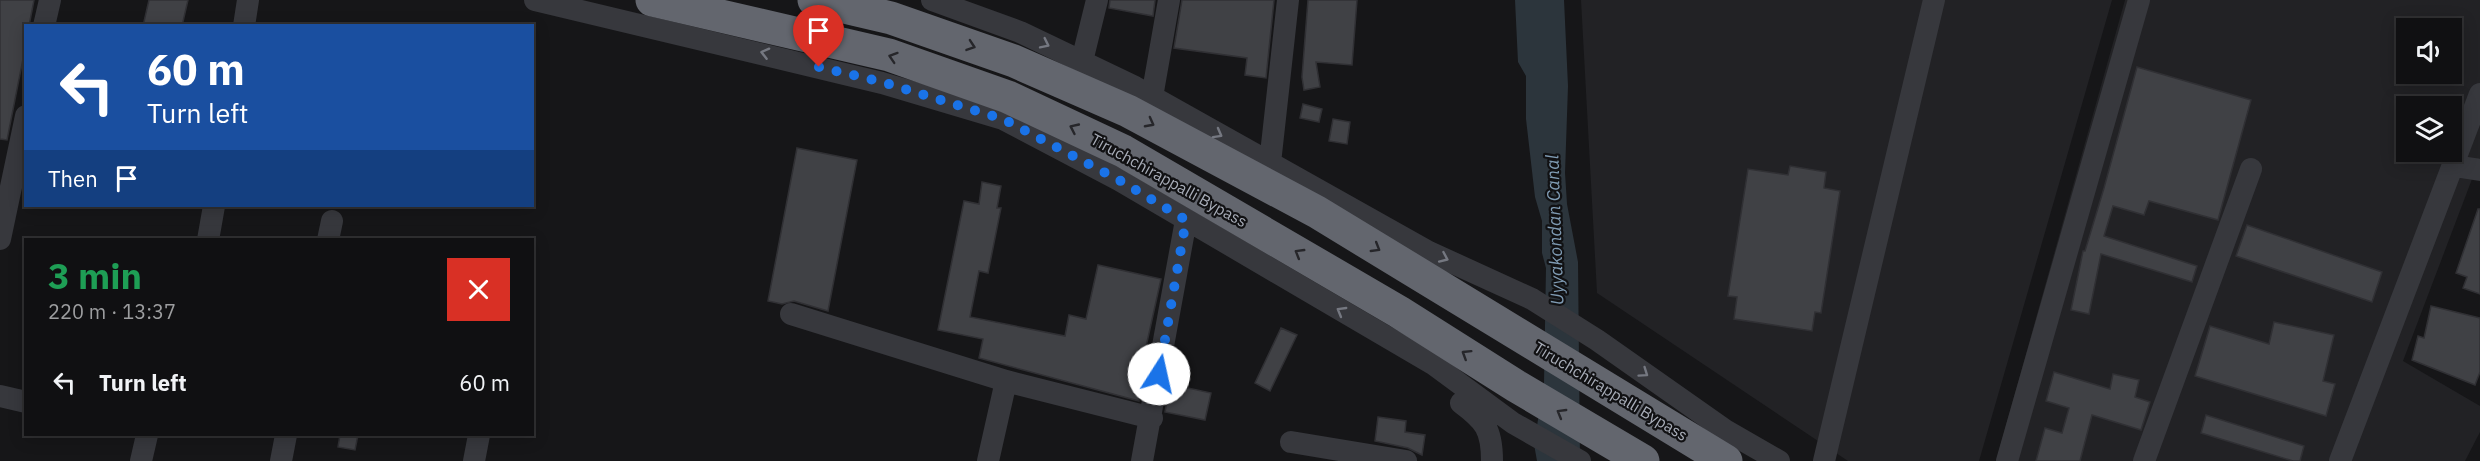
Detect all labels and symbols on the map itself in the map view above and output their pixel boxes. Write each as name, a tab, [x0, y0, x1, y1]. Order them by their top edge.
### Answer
pin	[793, 5, 844, 67]
one-way arrow	[1039, 36, 1050, 48]
one-way arrow	[965, 39, 976, 52]
one-way arrow	[760, 48, 770, 61]
one-way arrow	[888, 52, 899, 64]
one-way arrow	[1144, 116, 1154, 127]
one-way arrow	[1070, 123, 1081, 135]
one-way arrow	[1212, 127, 1222, 138]
street label: Tiruchchirappalli Bypass	[1087, 129, 1251, 231]
water label: Uyyakondan Canal	[1540, 154, 1569, 306]
one-way arrow	[1370, 240, 1380, 252]
one-way arrow	[1295, 249, 1306, 261]
one-way arrow	[1438, 251, 1449, 263]
one-way arrow	[1337, 306, 1347, 318]
street label: Tiruchchirappalli Bypass	[1530, 337, 1692, 445]
position arrow	[1127, 342, 1191, 406]
one-way arrow	[1462, 350, 1472, 362]
one-way arrow	[1638, 366, 1649, 377]
one-way arrow	[1557, 408, 1568, 420]

